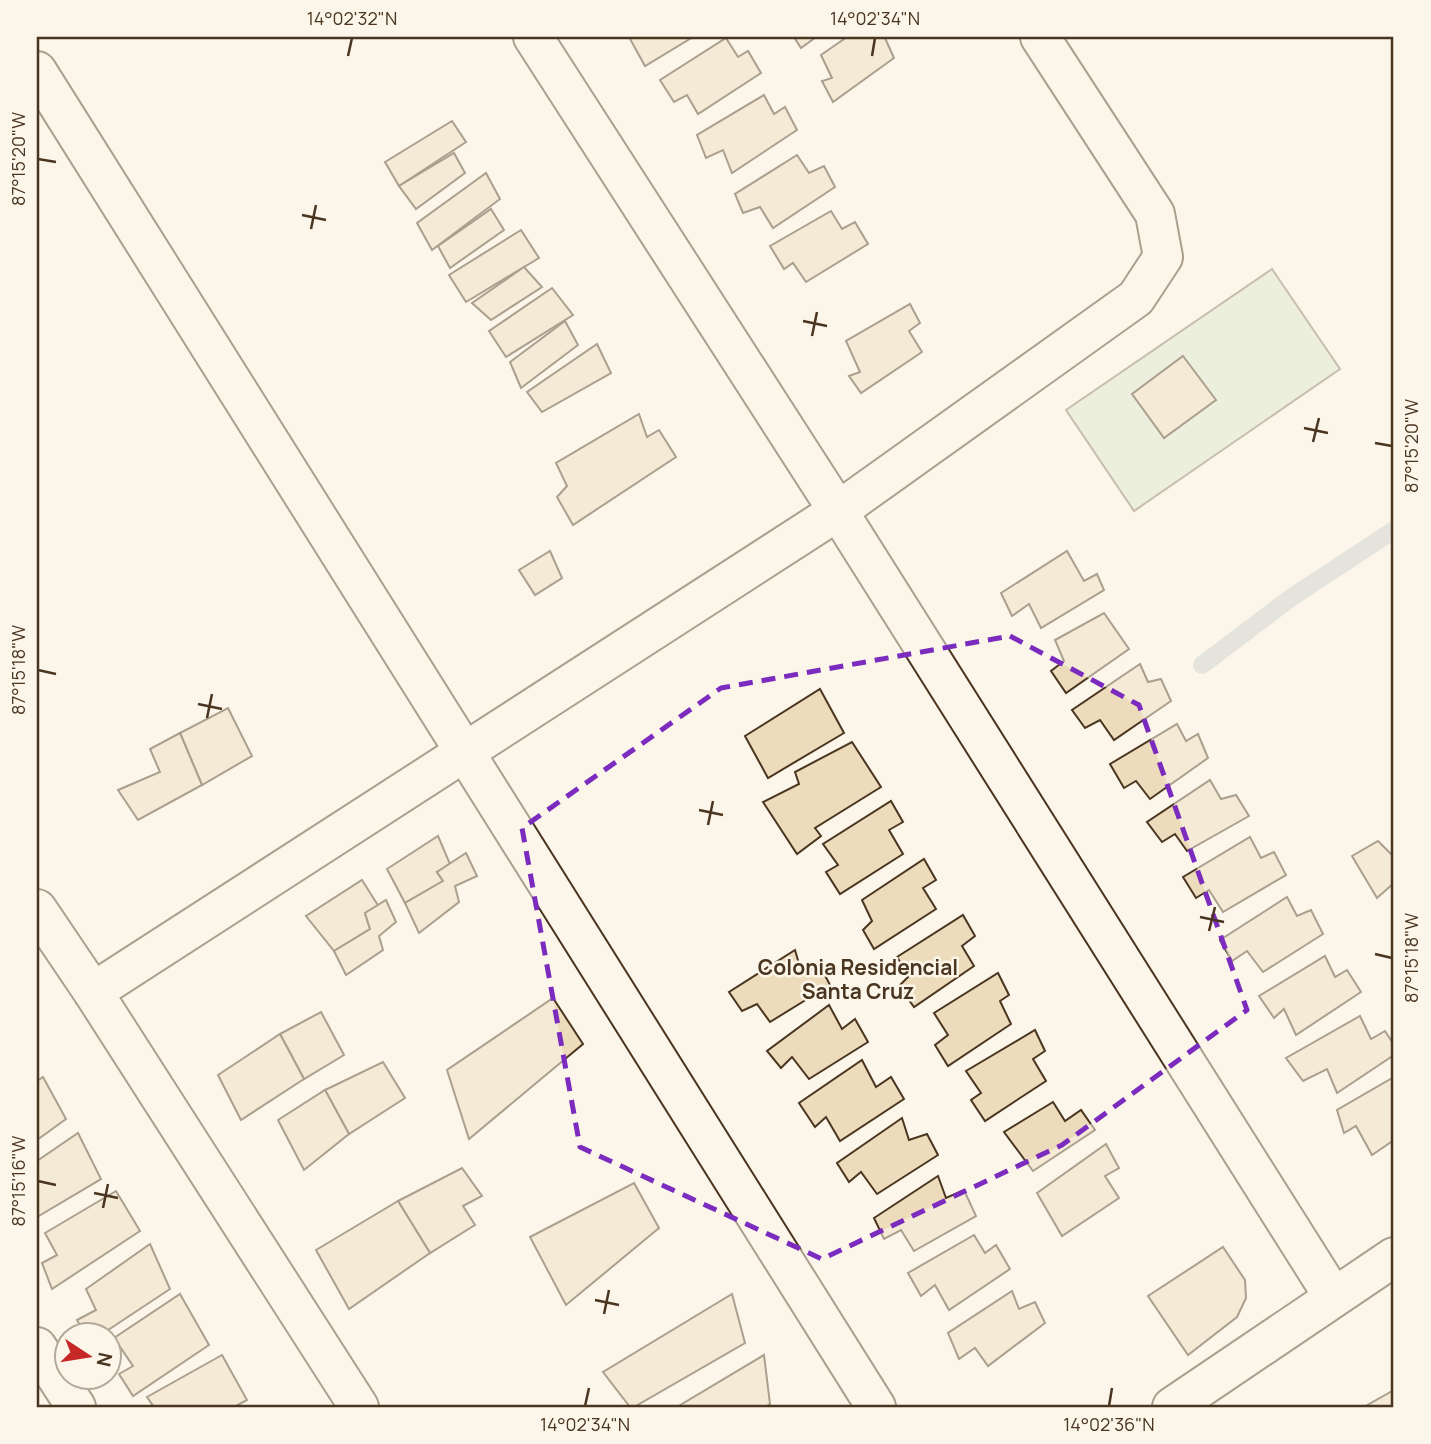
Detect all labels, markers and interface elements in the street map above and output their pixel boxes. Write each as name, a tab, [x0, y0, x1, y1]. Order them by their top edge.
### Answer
text: 14°02'32"N	[307, 6, 397, 30]
text: 14°02'34"N	[830, 6, 920, 30]
text: 87°15'20"W	[6, 112, 30, 206]
text: 87°15'20"W	[1399, 399, 1423, 493]
text: 87°15'18"W	[6, 625, 30, 715]
text: 87°15'18"W	[1399, 913, 1423, 1003]
district label: Colonia Residencial Santa Cruz	[758, 953, 958, 1005]
text: 87°15'16"W	[6, 1135, 30, 1226]
north arrow	[52, 1322, 122, 1392]
text: N	[90, 1350, 119, 1369]
text: 14°02'34"N	[540, 1412, 630, 1436]
text: 14°02'36"N	[1063, 1412, 1155, 1436]

